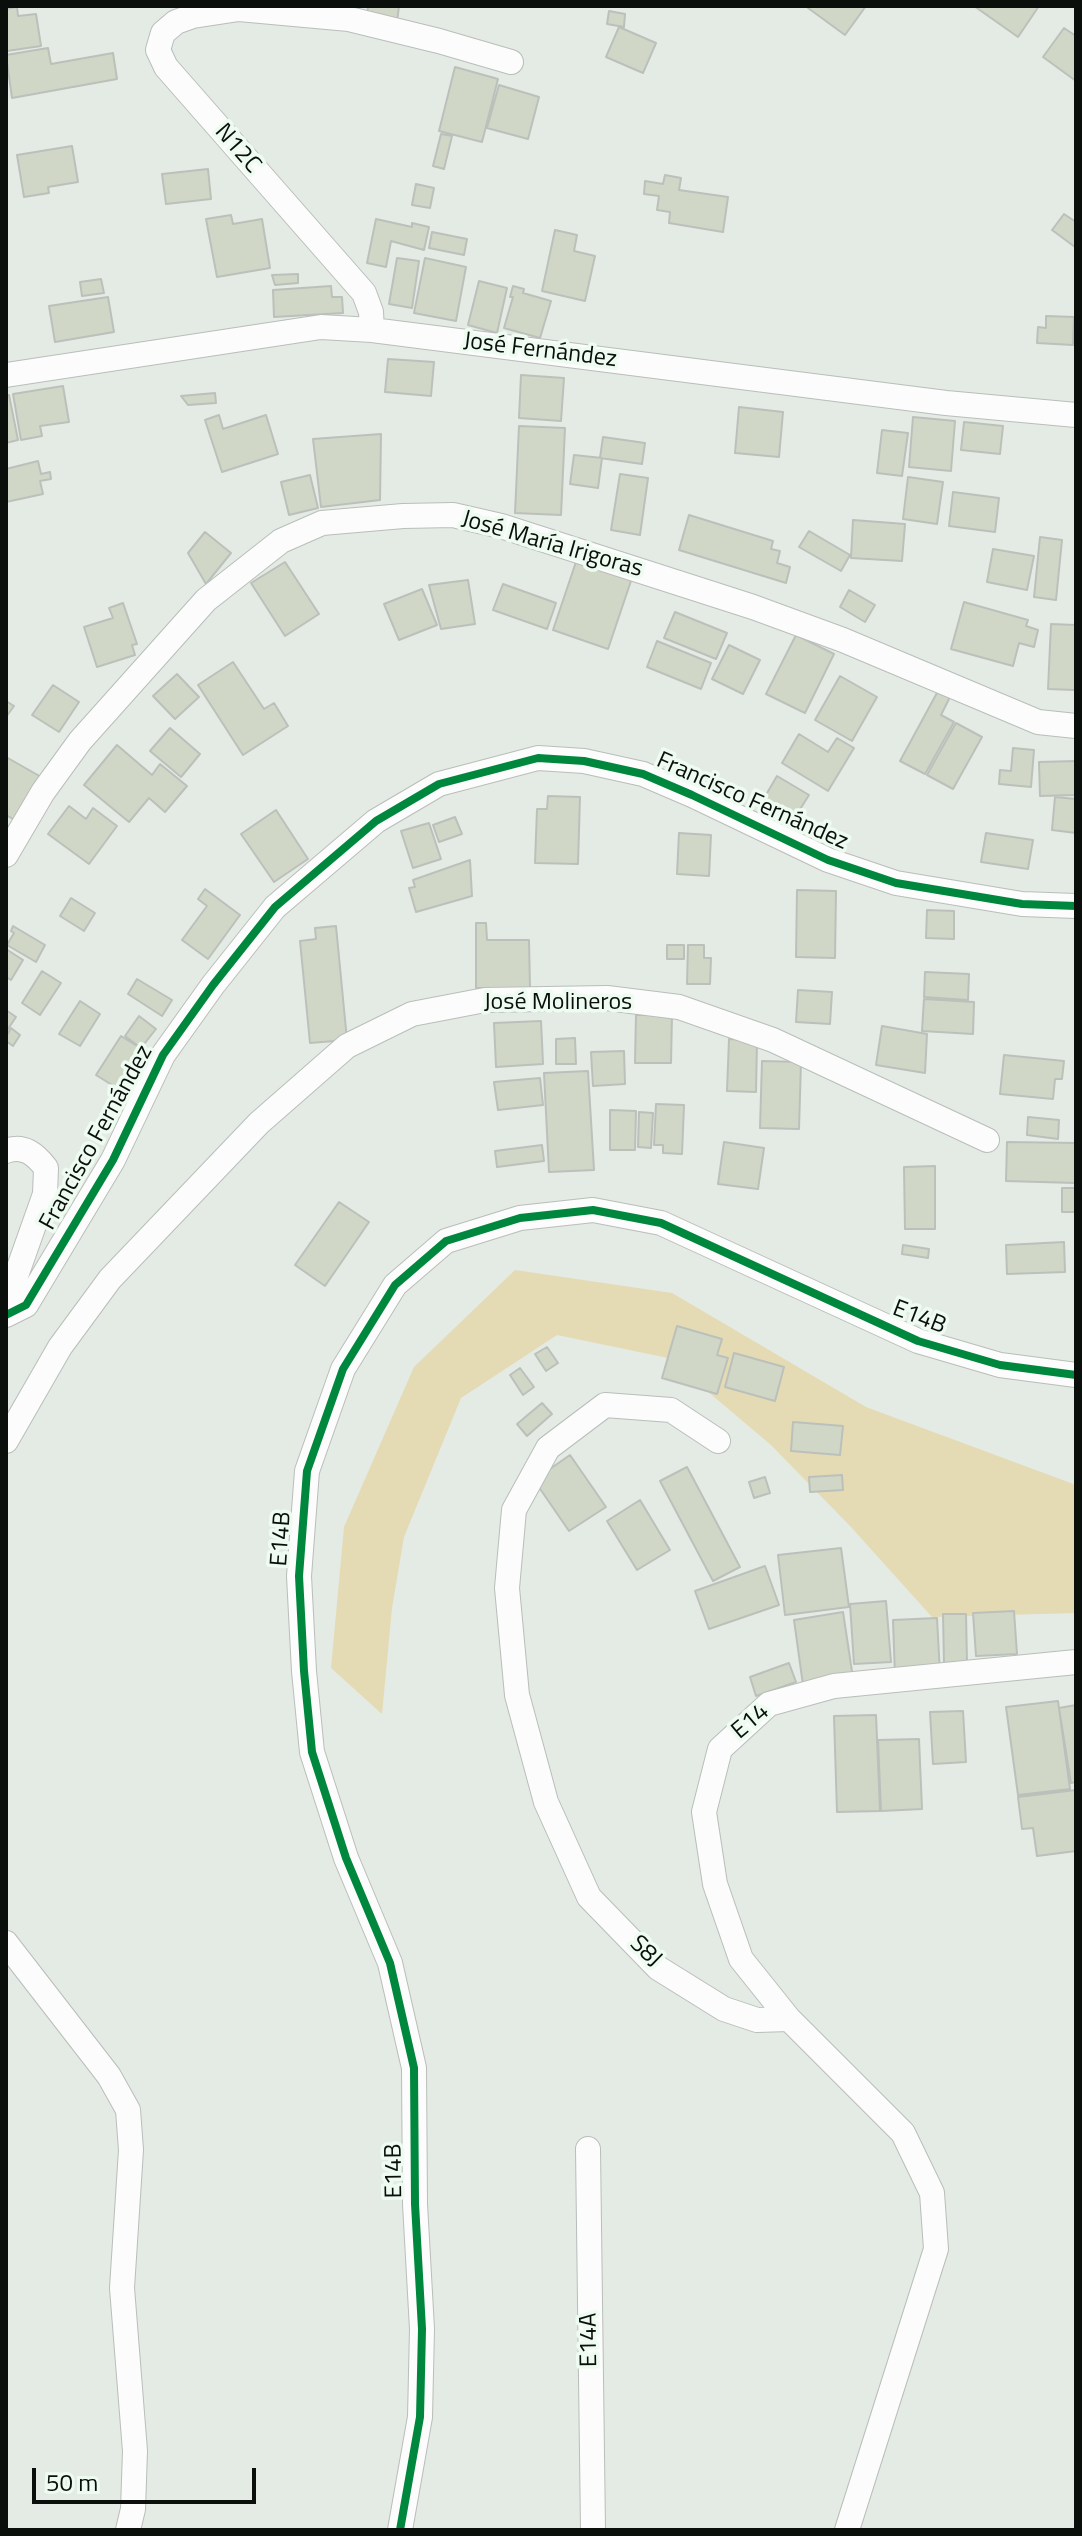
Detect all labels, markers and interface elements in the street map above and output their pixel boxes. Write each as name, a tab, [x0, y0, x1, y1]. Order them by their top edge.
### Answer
street label: N12C	[208, 118, 266, 180]
street label: José Fernández	[462, 327, 618, 375]
street label: José María Irigoras	[458, 505, 646, 585]
street label: Francisco Fernández	[652, 747, 852, 857]
street label: José Molineros	[484, 989, 632, 1017]
street label: Francisco Fernández	[34, 1041, 160, 1235]
street label: E14B	[888, 1295, 950, 1341]
street label: E14B	[266, 1511, 298, 1567]
street label: E14	[726, 1698, 776, 1746]
street label: S8J	[623, 1930, 667, 1974]
street label: E14B	[380, 2143, 410, 2199]
street label: E14A	[575, 2313, 605, 2367]
scale bar	[36, 2452, 260, 2502]
text: 50 m	[46, 2464, 98, 2500]

